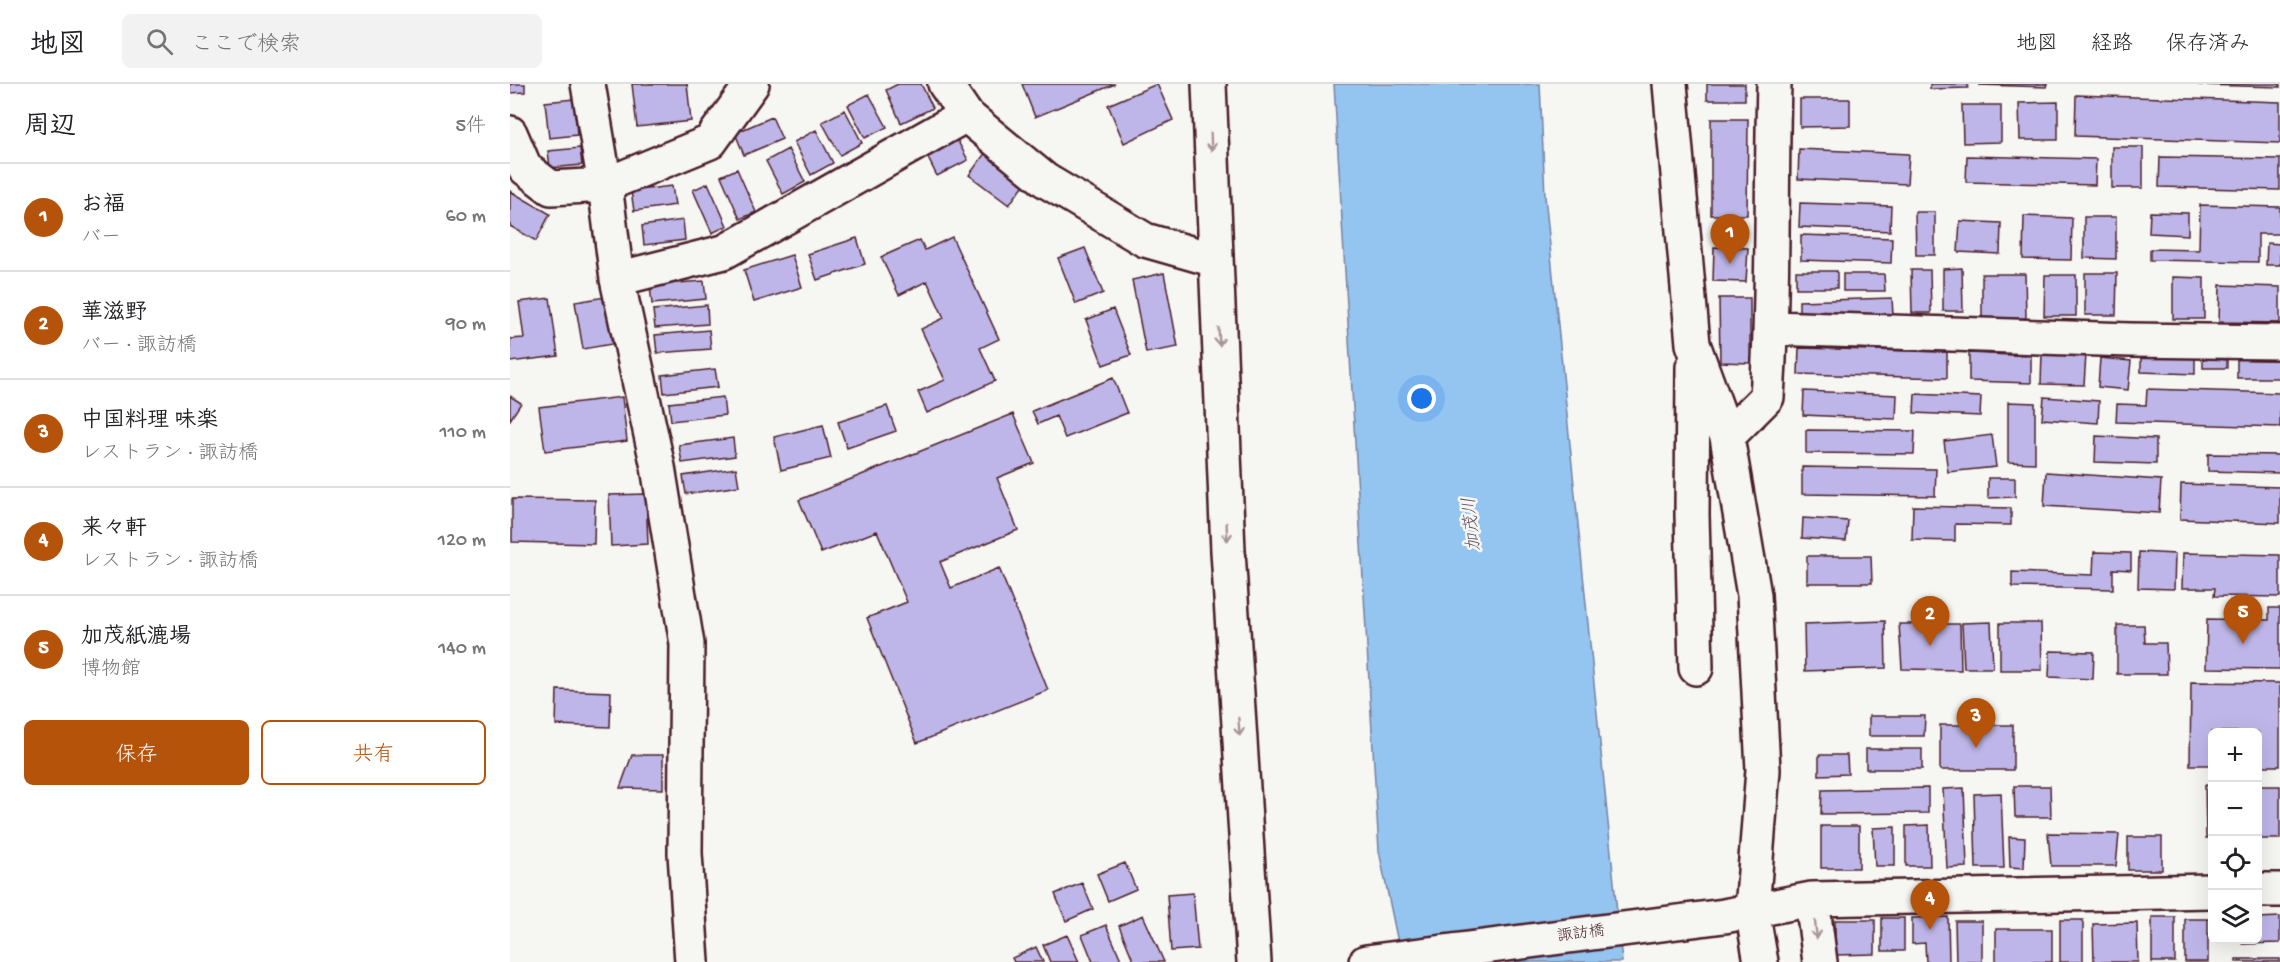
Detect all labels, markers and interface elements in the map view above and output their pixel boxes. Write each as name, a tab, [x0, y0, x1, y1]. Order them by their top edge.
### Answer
search box	[122, 14, 542, 68]
icon: search	[143, 25, 176, 58]
text: 地図	[30, 30, 86, 63]
text: ここで検索	[191, 33, 301, 59]
text: 地図	[2016, 33, 2058, 58]
text: 経路	[2091, 33, 2133, 58]
text: 保存済み	[2166, 33, 2250, 58]
text: 周辺	[24, 113, 76, 144]
text: 5件	[455, 116, 486, 139]
one-way arrow	[1206, 132, 1217, 152]
text: お福	[81, 193, 125, 219]
text: 1	[39, 206, 48, 229]
text: 60 m	[446, 206, 486, 229]
pin: 1	[1710, 214, 1750, 264]
text: バー	[81, 227, 121, 250]
text: 華滋野	[81, 301, 147, 327]
text: 2	[39, 314, 48, 337]
text: 90 m	[446, 314, 486, 337]
one-way arrow	[1213, 327, 1224, 347]
text: バー · 諏訪橋	[81, 335, 197, 358]
your location	[1407, 384, 1436, 413]
text: 中国料理 味楽	[81, 409, 218, 435]
text: 3	[38, 422, 49, 445]
text: 110 m	[440, 422, 486, 445]
text: レストラン · 諏訪橋	[81, 443, 258, 466]
water label: 加茂川	[1459, 496, 1486, 552]
text: 来々軒	[81, 517, 147, 543]
one-way arrow	[1222, 522, 1233, 542]
text: 4	[39, 530, 48, 553]
text: 120 m	[438, 530, 486, 553]
text: レストラン · 諏訪橋	[81, 551, 258, 574]
pin: 5	[2224, 594, 2262, 644]
pin: 2	[1910, 596, 1950, 646]
text: 加茂紙漉場	[81, 625, 191, 651]
text: 5	[38, 638, 49, 661]
text: 140 m	[438, 638, 486, 661]
text: 博物館	[81, 659, 141, 682]
pin: 3	[1956, 698, 1996, 748]
one-way arrow	[1234, 716, 1245, 736]
button: 保存	[24, 720, 249, 785]
button: 共有	[261, 720, 486, 785]
map controls	[2208, 728, 2262, 944]
button: +	[2208, 728, 2262, 782]
button: −	[2208, 782, 2262, 836]
button: locate	[2208, 836, 2262, 890]
pin: 4	[1910, 880, 1950, 930]
button: layers	[2208, 890, 2262, 944]
one-way arrow	[1811, 920, 1822, 940]
street label: 諏訪橋	[1556, 922, 1606, 947]

